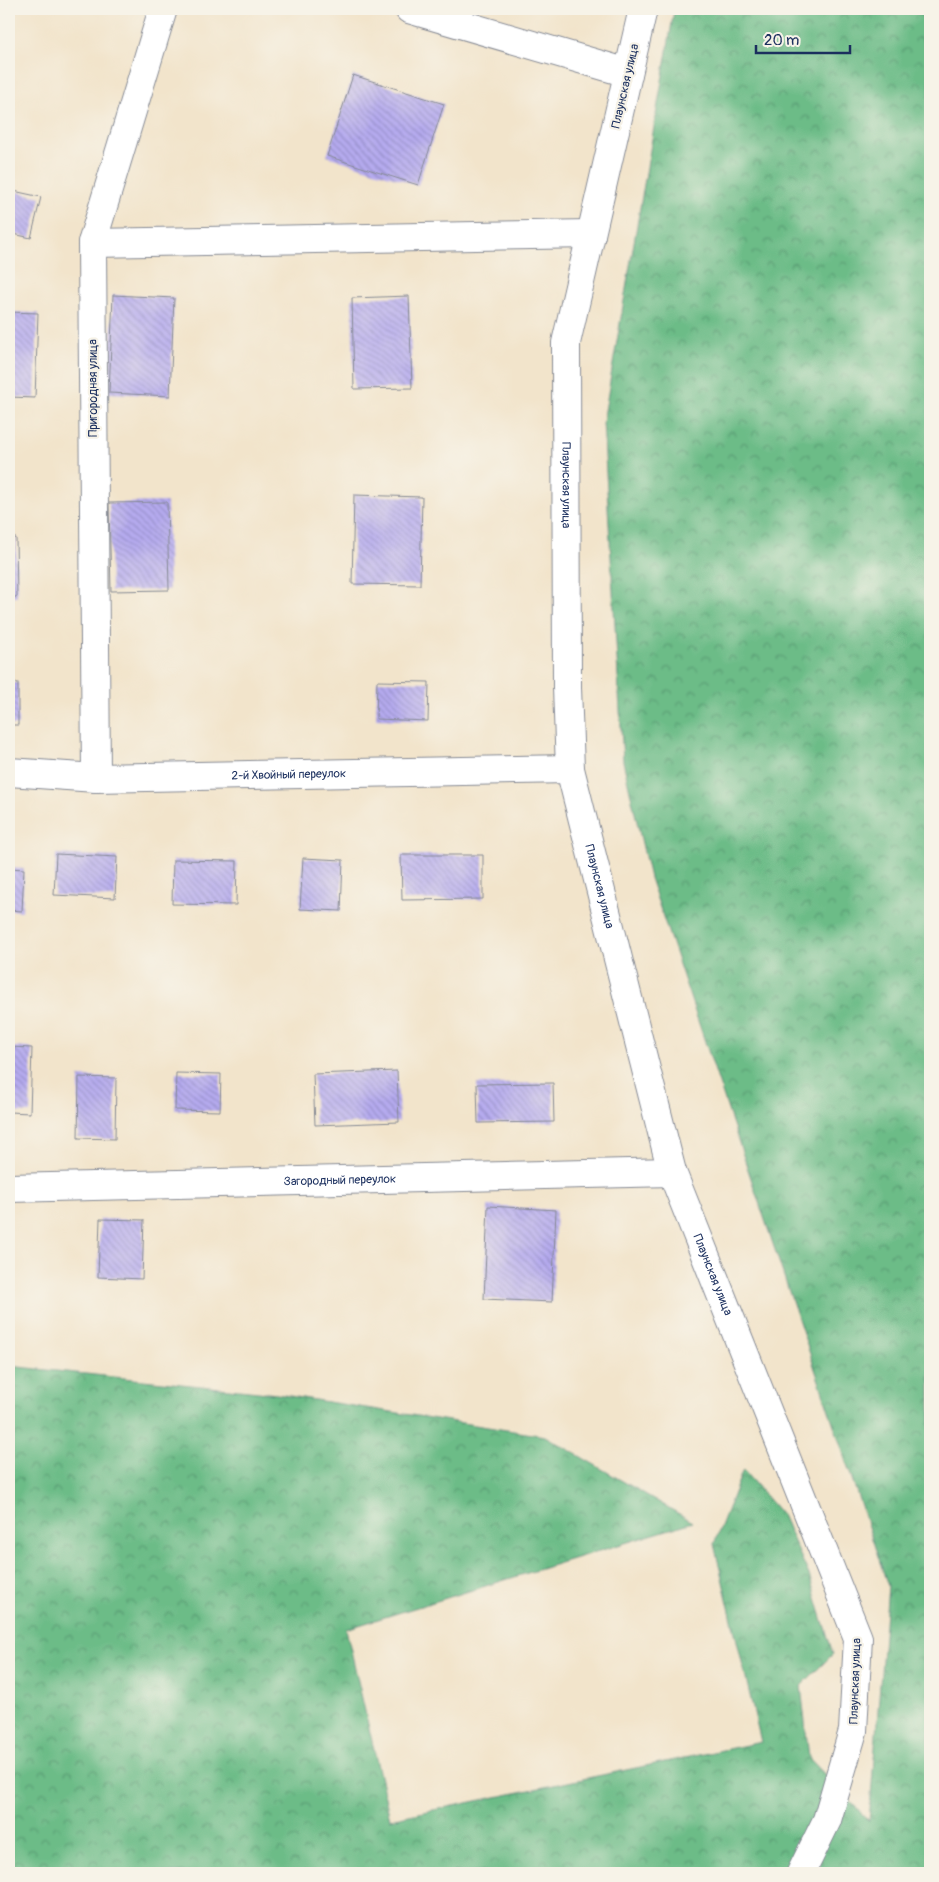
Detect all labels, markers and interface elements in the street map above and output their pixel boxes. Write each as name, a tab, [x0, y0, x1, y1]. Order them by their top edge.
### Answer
scale bar	[756, 22, 850, 54]
text: 20 m	[764, 31, 799, 50]
street label: Плаунская улица	[608, 42, 643, 130]
street label: Пригородная улица	[86, 339, 101, 437]
street label: Плаунская улица	[558, 442, 574, 529]
street label: 2-й Хвойный переулок	[231, 766, 346, 783]
street label: Плаунская улица	[581, 843, 617, 931]
street label: Загородный переулок	[284, 1172, 396, 1189]
street label: Плаунская улица	[690, 1232, 736, 1318]
street label: Плаунская улица	[847, 1637, 865, 1724]

